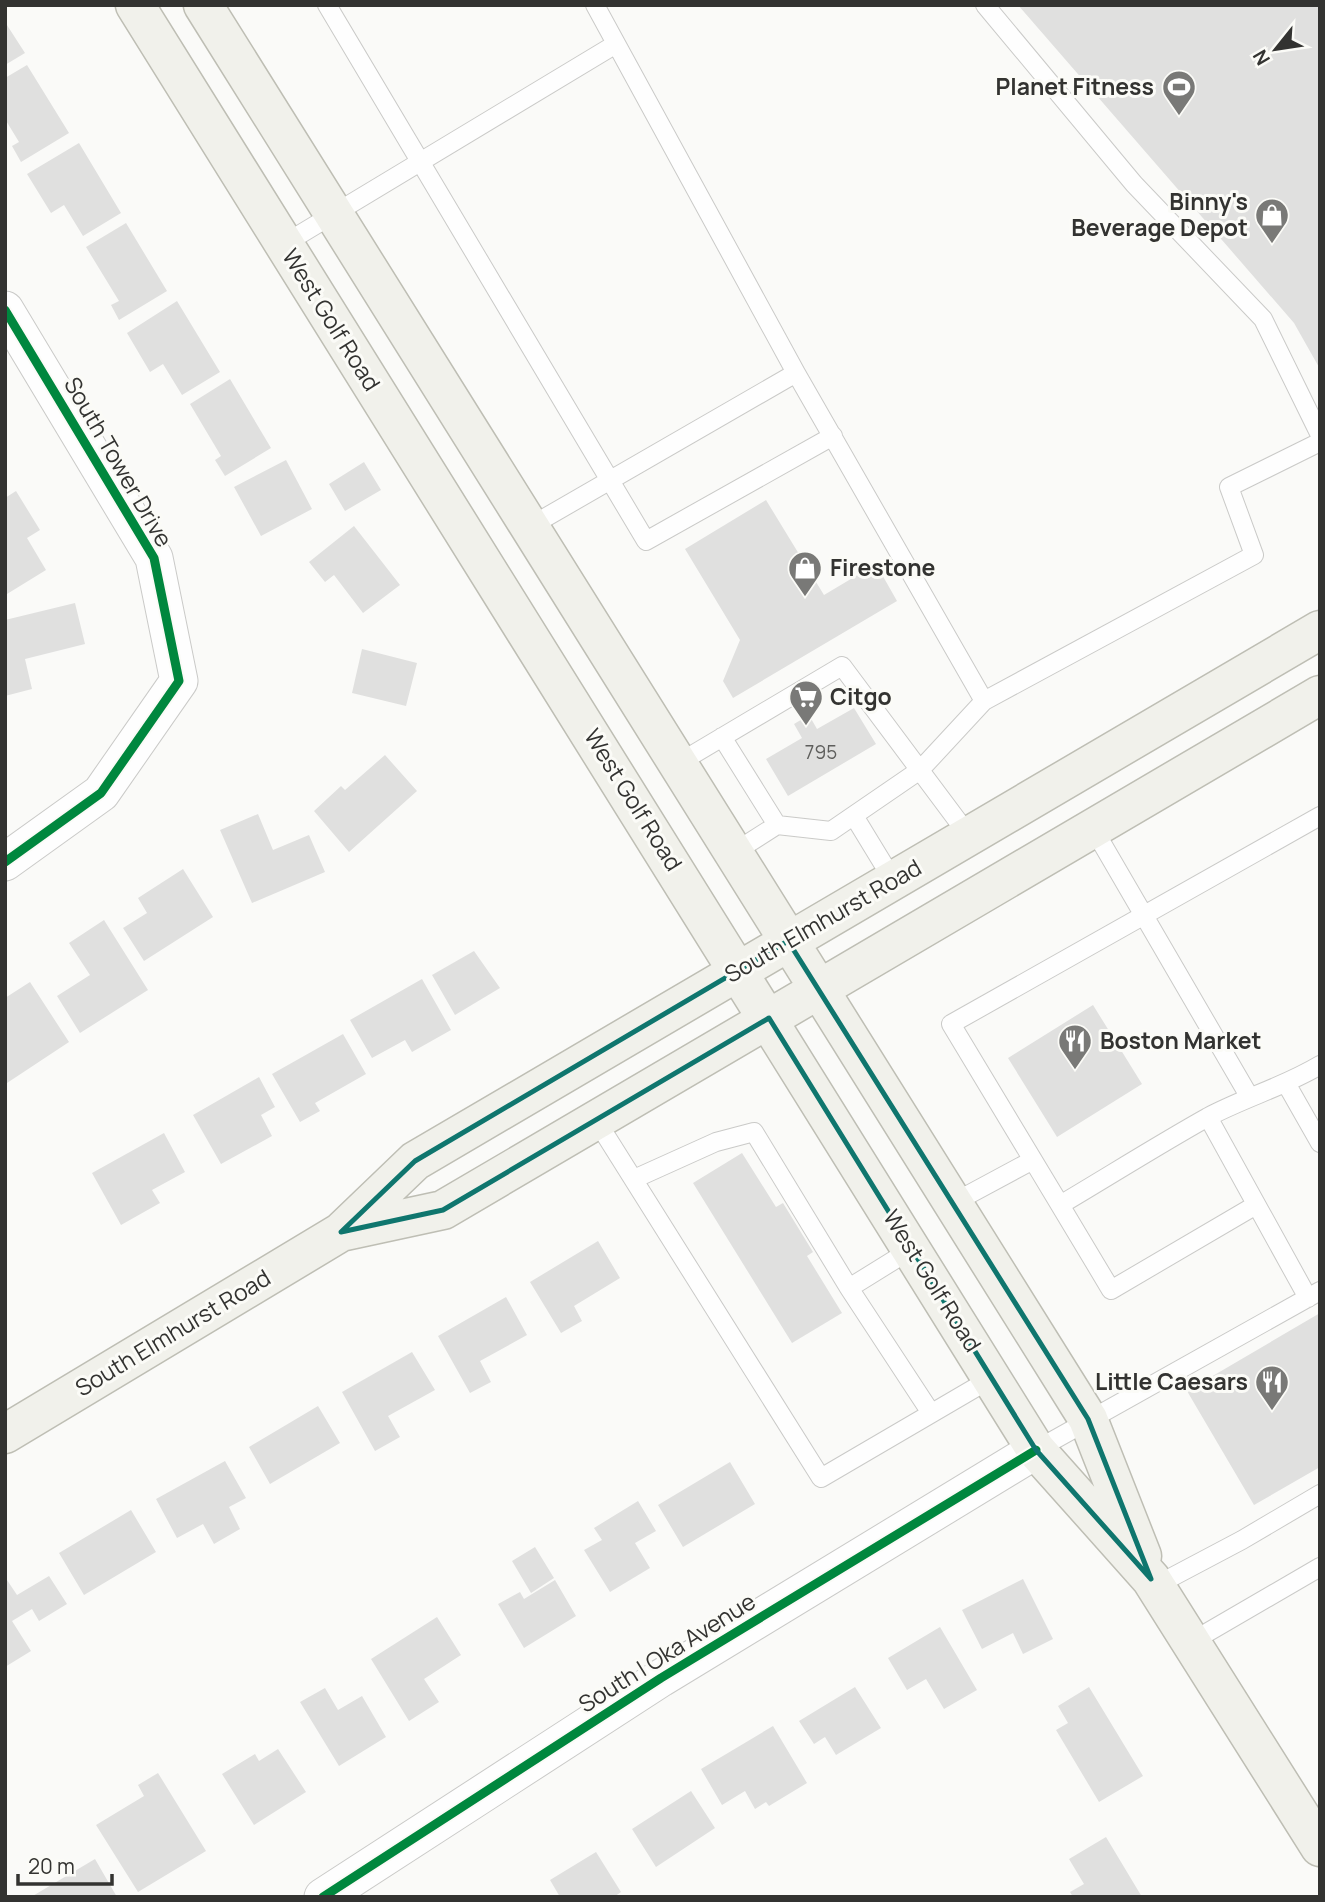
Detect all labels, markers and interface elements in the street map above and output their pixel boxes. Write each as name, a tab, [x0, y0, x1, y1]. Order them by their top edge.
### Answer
north arrow	[1241, 14, 1311, 84]
text: N	[1247, 45, 1276, 70]
sports icon: Planet Fitness	[1160, 68, 1198, 117]
place label: Planet Fitness	[996, 70, 1154, 102]
place label: Binny's Beverage Depot	[1071, 185, 1248, 243]
shop icon: Binny's Beverage Depot	[1253, 196, 1291, 245]
street label: West Golf Road	[275, 242, 388, 397]
street label: South Tower Drive	[57, 371, 181, 552]
shop icon: Firestone	[786, 549, 824, 598]
place label: Firestone	[830, 551, 935, 583]
supermarket icon: Citgo	[787, 678, 825, 727]
place label: Citgo	[830, 680, 892, 712]
street label: West Golf Road	[577, 722, 690, 877]
house number: 795	[805, 739, 837, 765]
street label: South Elmhurst Road	[718, 851, 927, 990]
restaurant icon: Boston Market	[1056, 1022, 1094, 1071]
place label: Boston Market	[1100, 1024, 1261, 1056]
street label: West Golf Road	[876, 1203, 989, 1358]
street label: South Elmhurst Road	[69, 1261, 276, 1403]
restaurant icon: Little Caesars	[1253, 1363, 1291, 1412]
place label: Little Caesars	[1095, 1365, 1248, 1397]
street label: South I Oka Avenue	[572, 1585, 761, 1720]
scale bar	[18, 1842, 112, 1886]
text: 20 m	[28, 1852, 75, 1880]

